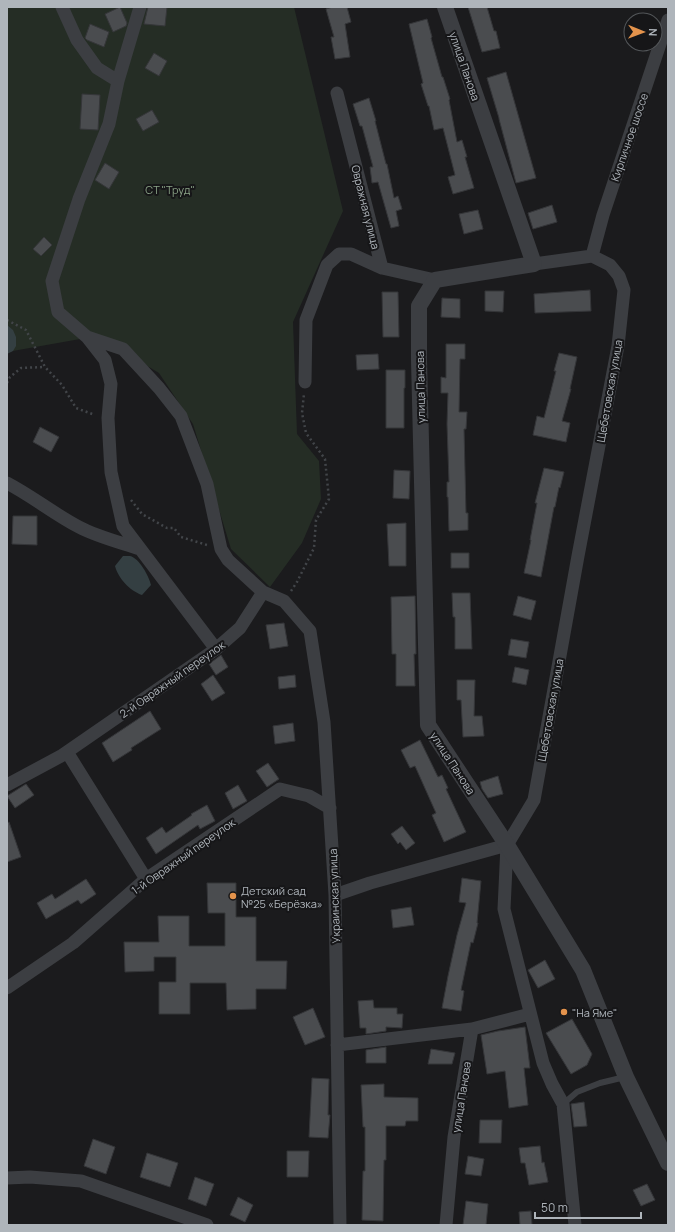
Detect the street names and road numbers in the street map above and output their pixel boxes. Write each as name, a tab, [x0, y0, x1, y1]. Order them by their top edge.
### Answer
street label: улица Панова	[446, 30, 484, 102]
street label: Кирпичное шоссе	[607, 90, 651, 183]
street label: Овражная улица	[348, 163, 384, 251]
street label: Щебетовская улица	[593, 338, 625, 444]
street label: улица Панова	[412, 351, 428, 423]
street label: 2-й Овражный переулок	[116, 637, 228, 721]
street label: Щебетовская улица	[534, 657, 566, 763]
street label: улица Панова	[427, 729, 479, 797]
street label: 1-й Овражный переулок	[128, 814, 238, 897]
street label: Украинская улица	[325, 848, 343, 944]
street label: улица Панова	[448, 1060, 474, 1134]

